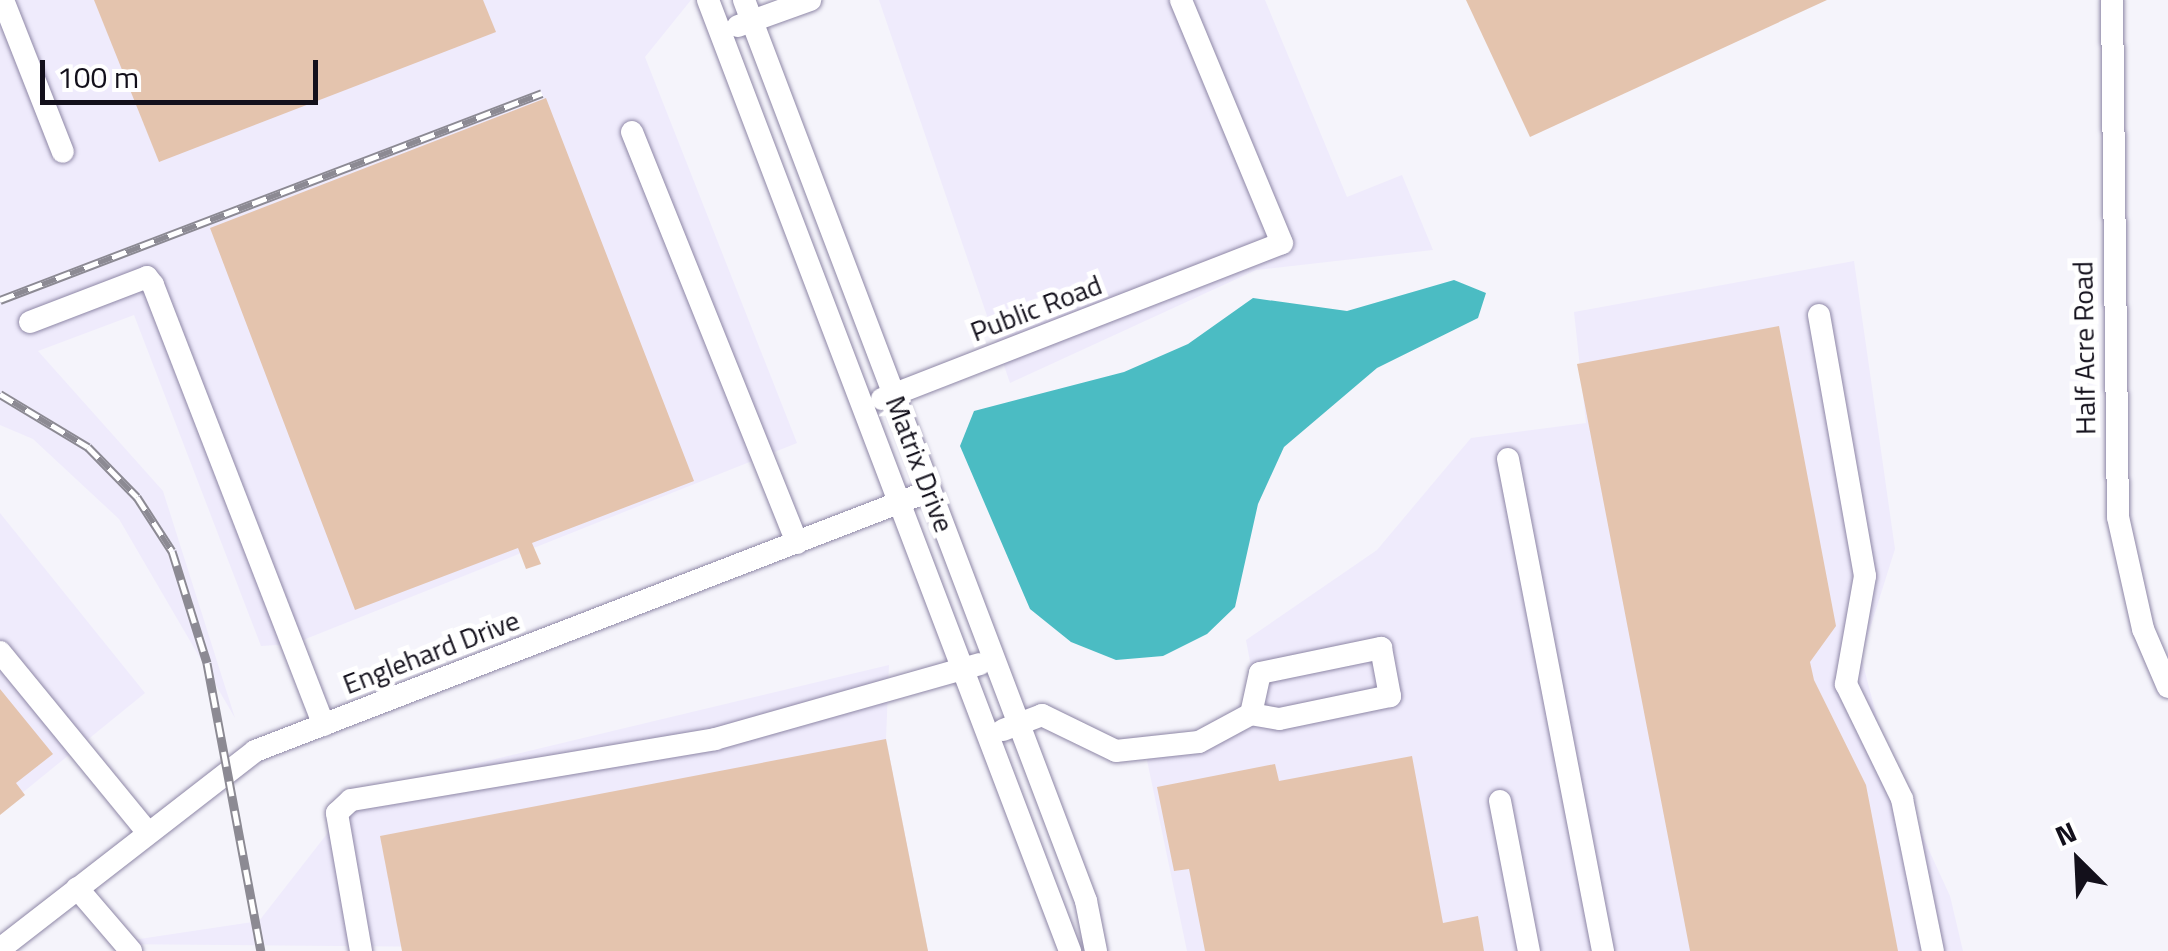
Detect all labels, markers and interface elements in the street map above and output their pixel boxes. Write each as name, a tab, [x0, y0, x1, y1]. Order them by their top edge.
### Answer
scale bar	[45, 40, 322, 102]
text: 100 m	[57, 54, 139, 100]
street label: Half Acre Road	[2066, 261, 2102, 435]
street label: Public Road	[966, 268, 1106, 348]
street label: Matrix Drive	[879, 391, 961, 537]
street label: Englehard Drive	[338, 603, 524, 701]
text: N	[2048, 810, 2083, 857]
north arrow	[2028, 811, 2128, 911]

